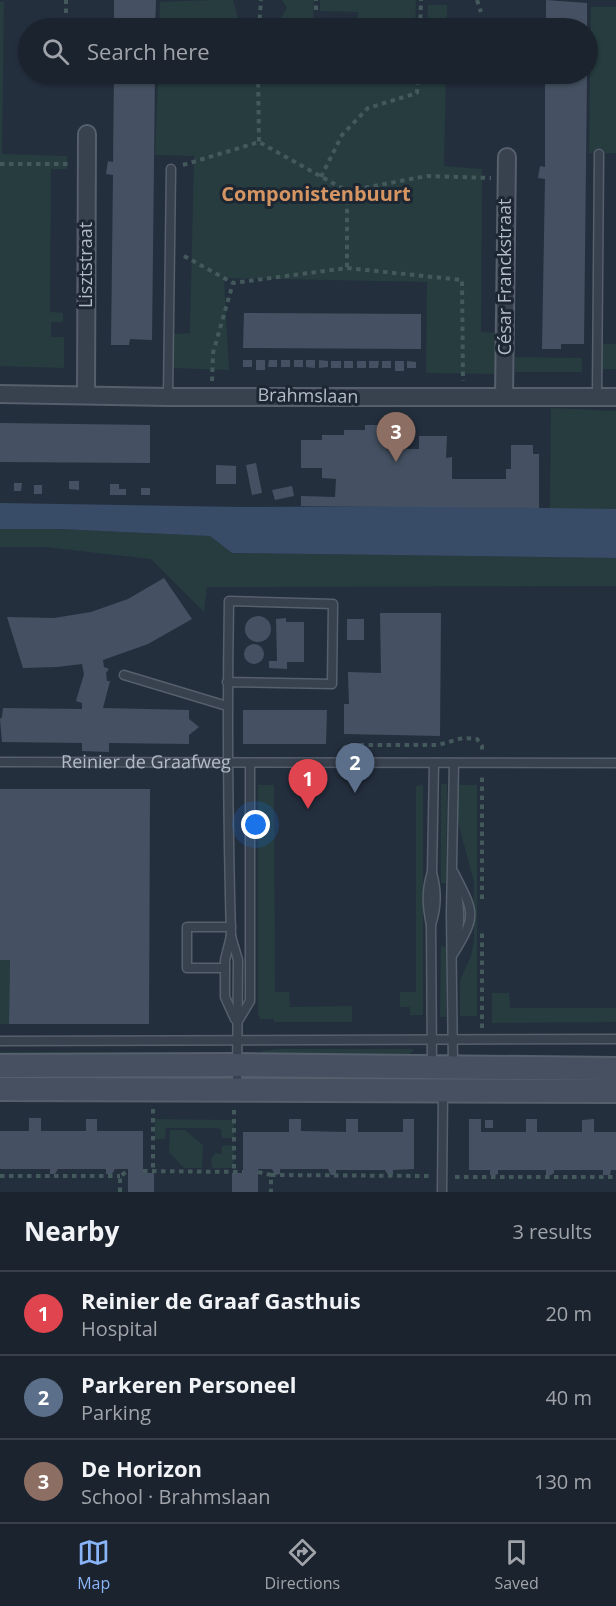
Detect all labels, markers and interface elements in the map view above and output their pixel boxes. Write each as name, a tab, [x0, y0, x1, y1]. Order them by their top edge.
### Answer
search box	[18, 18, 598, 84]
icon: search	[39, 35, 72, 68]
text: Search here	[87, 36, 210, 66]
district label: Componistenbuurt	[221, 180, 411, 207]
street label: César Franckstraat	[492, 199, 516, 355]
street label: Lisztstraat	[73, 222, 97, 308]
street label: Brahmslaan	[257, 382, 359, 408]
pin: 3	[376, 412, 416, 462]
pin: 2	[336, 744, 374, 793]
street label: Reinier de Graafweg	[61, 749, 231, 773]
pin: 1	[288, 760, 328, 809]
your location	[241, 810, 270, 839]
text: Nearby	[24, 1213, 119, 1249]
text: 3 results	[512, 1218, 592, 1245]
text: Reinier de Graaf Gasthuis	[81, 1285, 361, 1315]
text: 1	[38, 1300, 49, 1327]
text: 20 m	[545, 1300, 592, 1327]
text: Hospital	[81, 1315, 158, 1342]
text: Parkeren Personeel	[81, 1369, 296, 1399]
text: 2	[38, 1384, 49, 1411]
text: 40 m	[545, 1384, 592, 1411]
text: Parking	[81, 1399, 151, 1426]
text: De Horizon	[81, 1453, 202, 1483]
text: 3	[38, 1468, 49, 1495]
text: 130 m	[534, 1468, 592, 1495]
text: School · Brahmslaan	[81, 1483, 271, 1510]
tab: Map	[77, 1536, 110, 1594]
tab: Directions	[265, 1536, 340, 1594]
tab: Saved	[494, 1536, 539, 1594]

